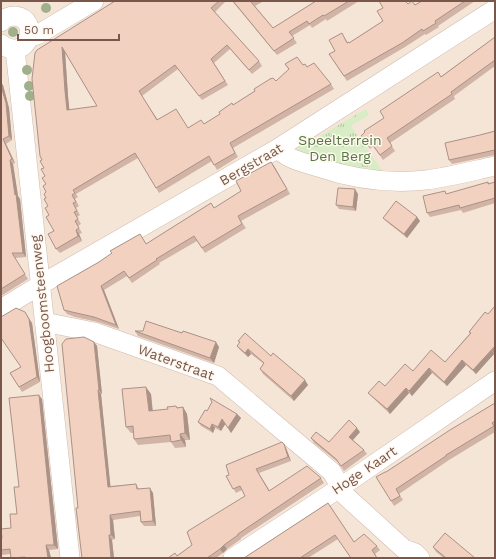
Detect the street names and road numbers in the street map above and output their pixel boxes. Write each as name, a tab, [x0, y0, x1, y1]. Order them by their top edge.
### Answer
street label: Bergstraat	[217, 139, 286, 188]
street label: Hoogboomsteenweg	[27, 234, 57, 374]
street label: Waterstraat	[136, 341, 216, 383]
street label: Hoge Kaart	[328, 442, 400, 498]

